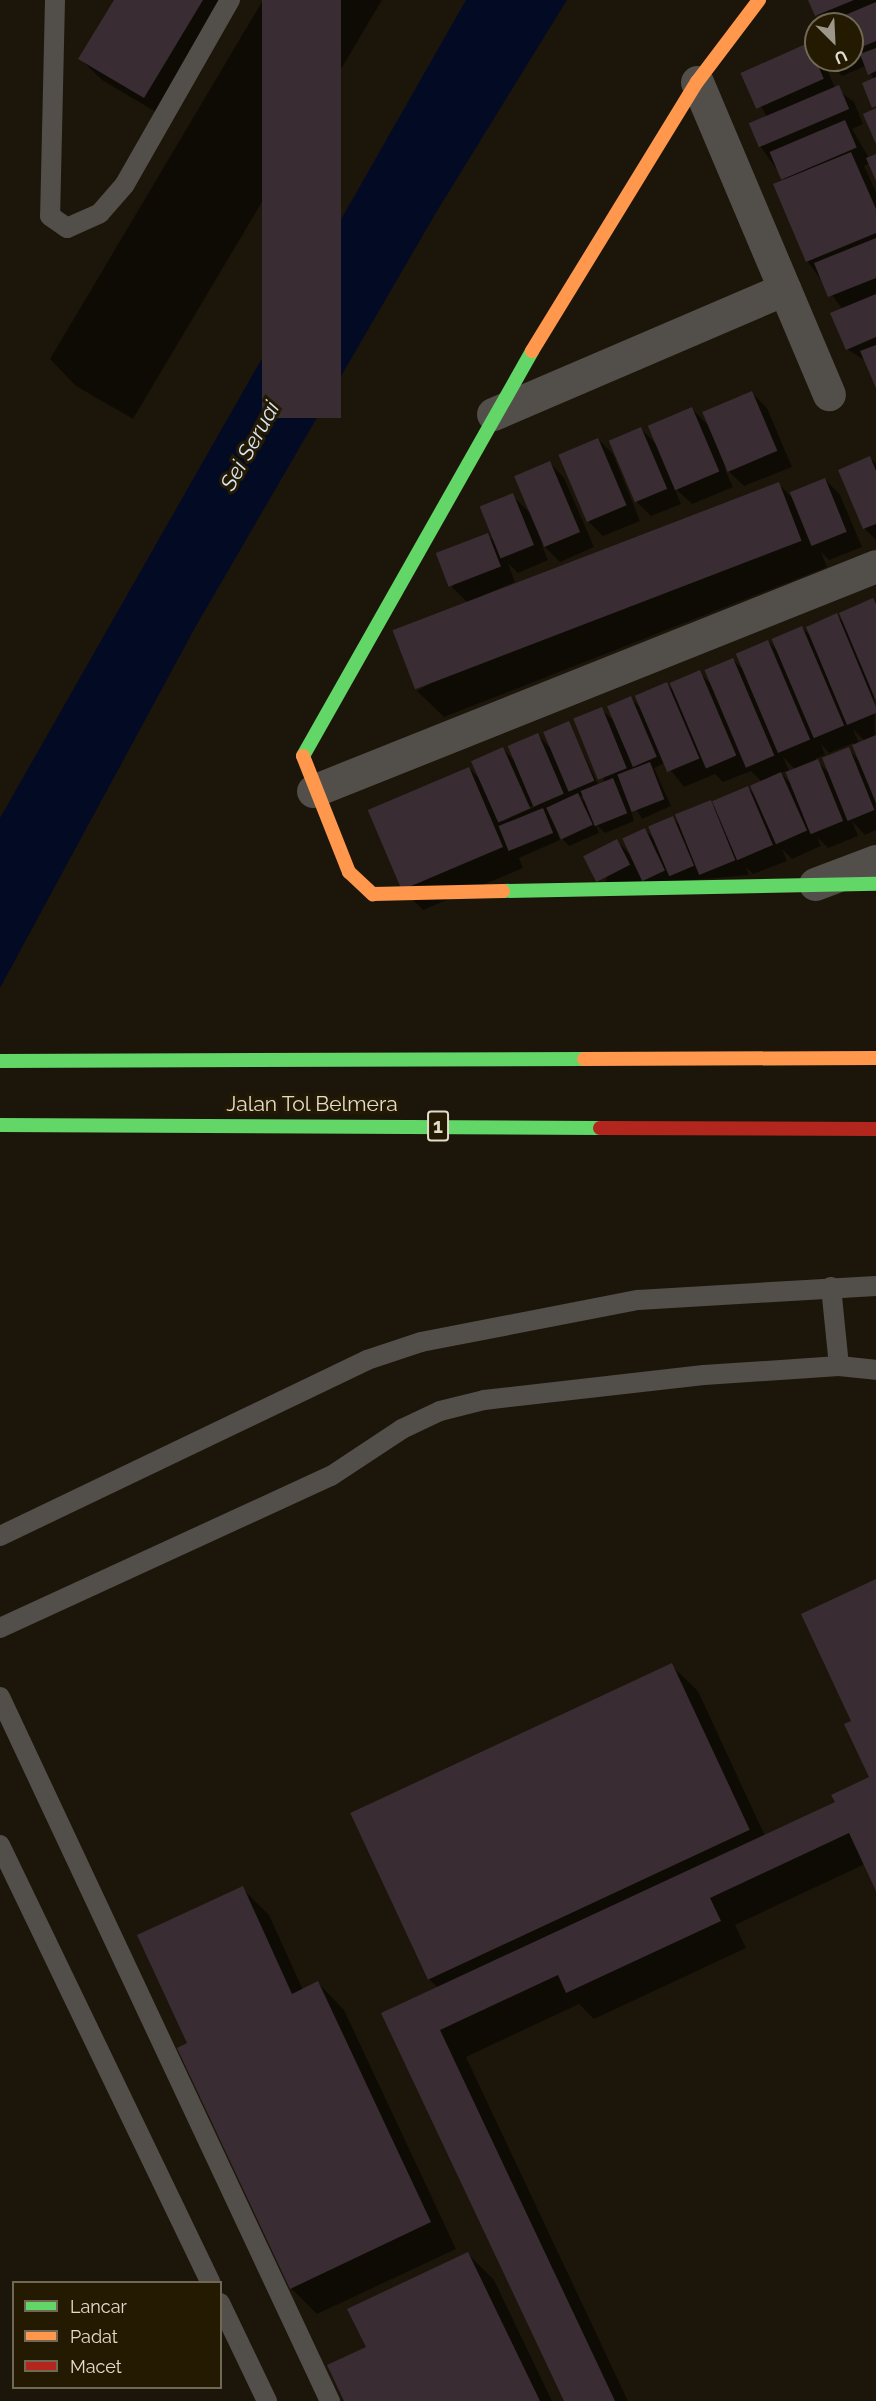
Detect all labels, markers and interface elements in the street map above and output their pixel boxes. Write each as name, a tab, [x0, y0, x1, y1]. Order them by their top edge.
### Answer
north arrow	[804, 12, 864, 72]
text: U	[831, 46, 850, 68]
water label: Sei Seruai	[215, 397, 285, 495]
street label: Jalan Tol Belmera	[226, 1091, 398, 1117]
road number: 1	[426, 1109, 450, 1143]
legend	[12, 2281, 222, 2389]
text: Lancar	[70, 2296, 127, 2317]
text: Padat	[70, 2326, 118, 2347]
text: Macet	[70, 2356, 122, 2377]

